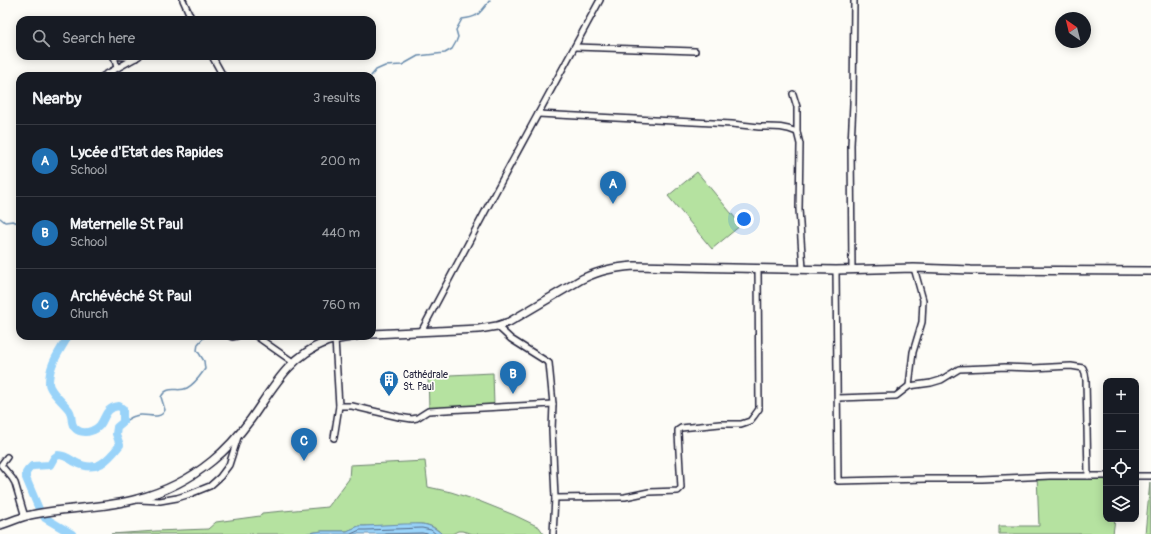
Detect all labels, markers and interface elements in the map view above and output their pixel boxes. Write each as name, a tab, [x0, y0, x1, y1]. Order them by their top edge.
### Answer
north arrow	[1055, 12, 1091, 48]
search box	[16, 16, 376, 60]
icon: search	[30, 27, 52, 49]
text: Search here	[62, 29, 135, 48]
text: Nearby	[32, 88, 81, 109]
text: 3 results	[313, 90, 360, 106]
text: Lycée d'Etat des Rapides	[70, 143, 223, 162]
text: A	[41, 153, 49, 169]
text: 200 m	[321, 153, 360, 169]
text: School	[70, 162, 107, 178]
pin: A	[600, 171, 626, 204]
your location	[734, 209, 754, 229]
text: Maternelle St Paul	[70, 215, 183, 234]
text: B	[41, 225, 49, 241]
text: 440 m	[322, 225, 360, 241]
text: School	[70, 234, 107, 250]
text: Archévéché St Paul	[70, 287, 192, 306]
text: C	[41, 297, 49, 313]
text: 760 m	[322, 297, 360, 313]
text: Church	[70, 306, 108, 322]
pin: B	[500, 361, 526, 394]
building icon: Cathédrale St. Paul	[378, 369, 400, 397]
place label: Cathédrale St. Paul	[403, 369, 448, 393]
map controls	[1103, 378, 1139, 522]
button: +	[1103, 378, 1139, 414]
button: −	[1103, 414, 1139, 450]
pin: C	[291, 428, 317, 461]
button: locate	[1103, 450, 1139, 486]
button: layers	[1103, 486, 1139, 522]

